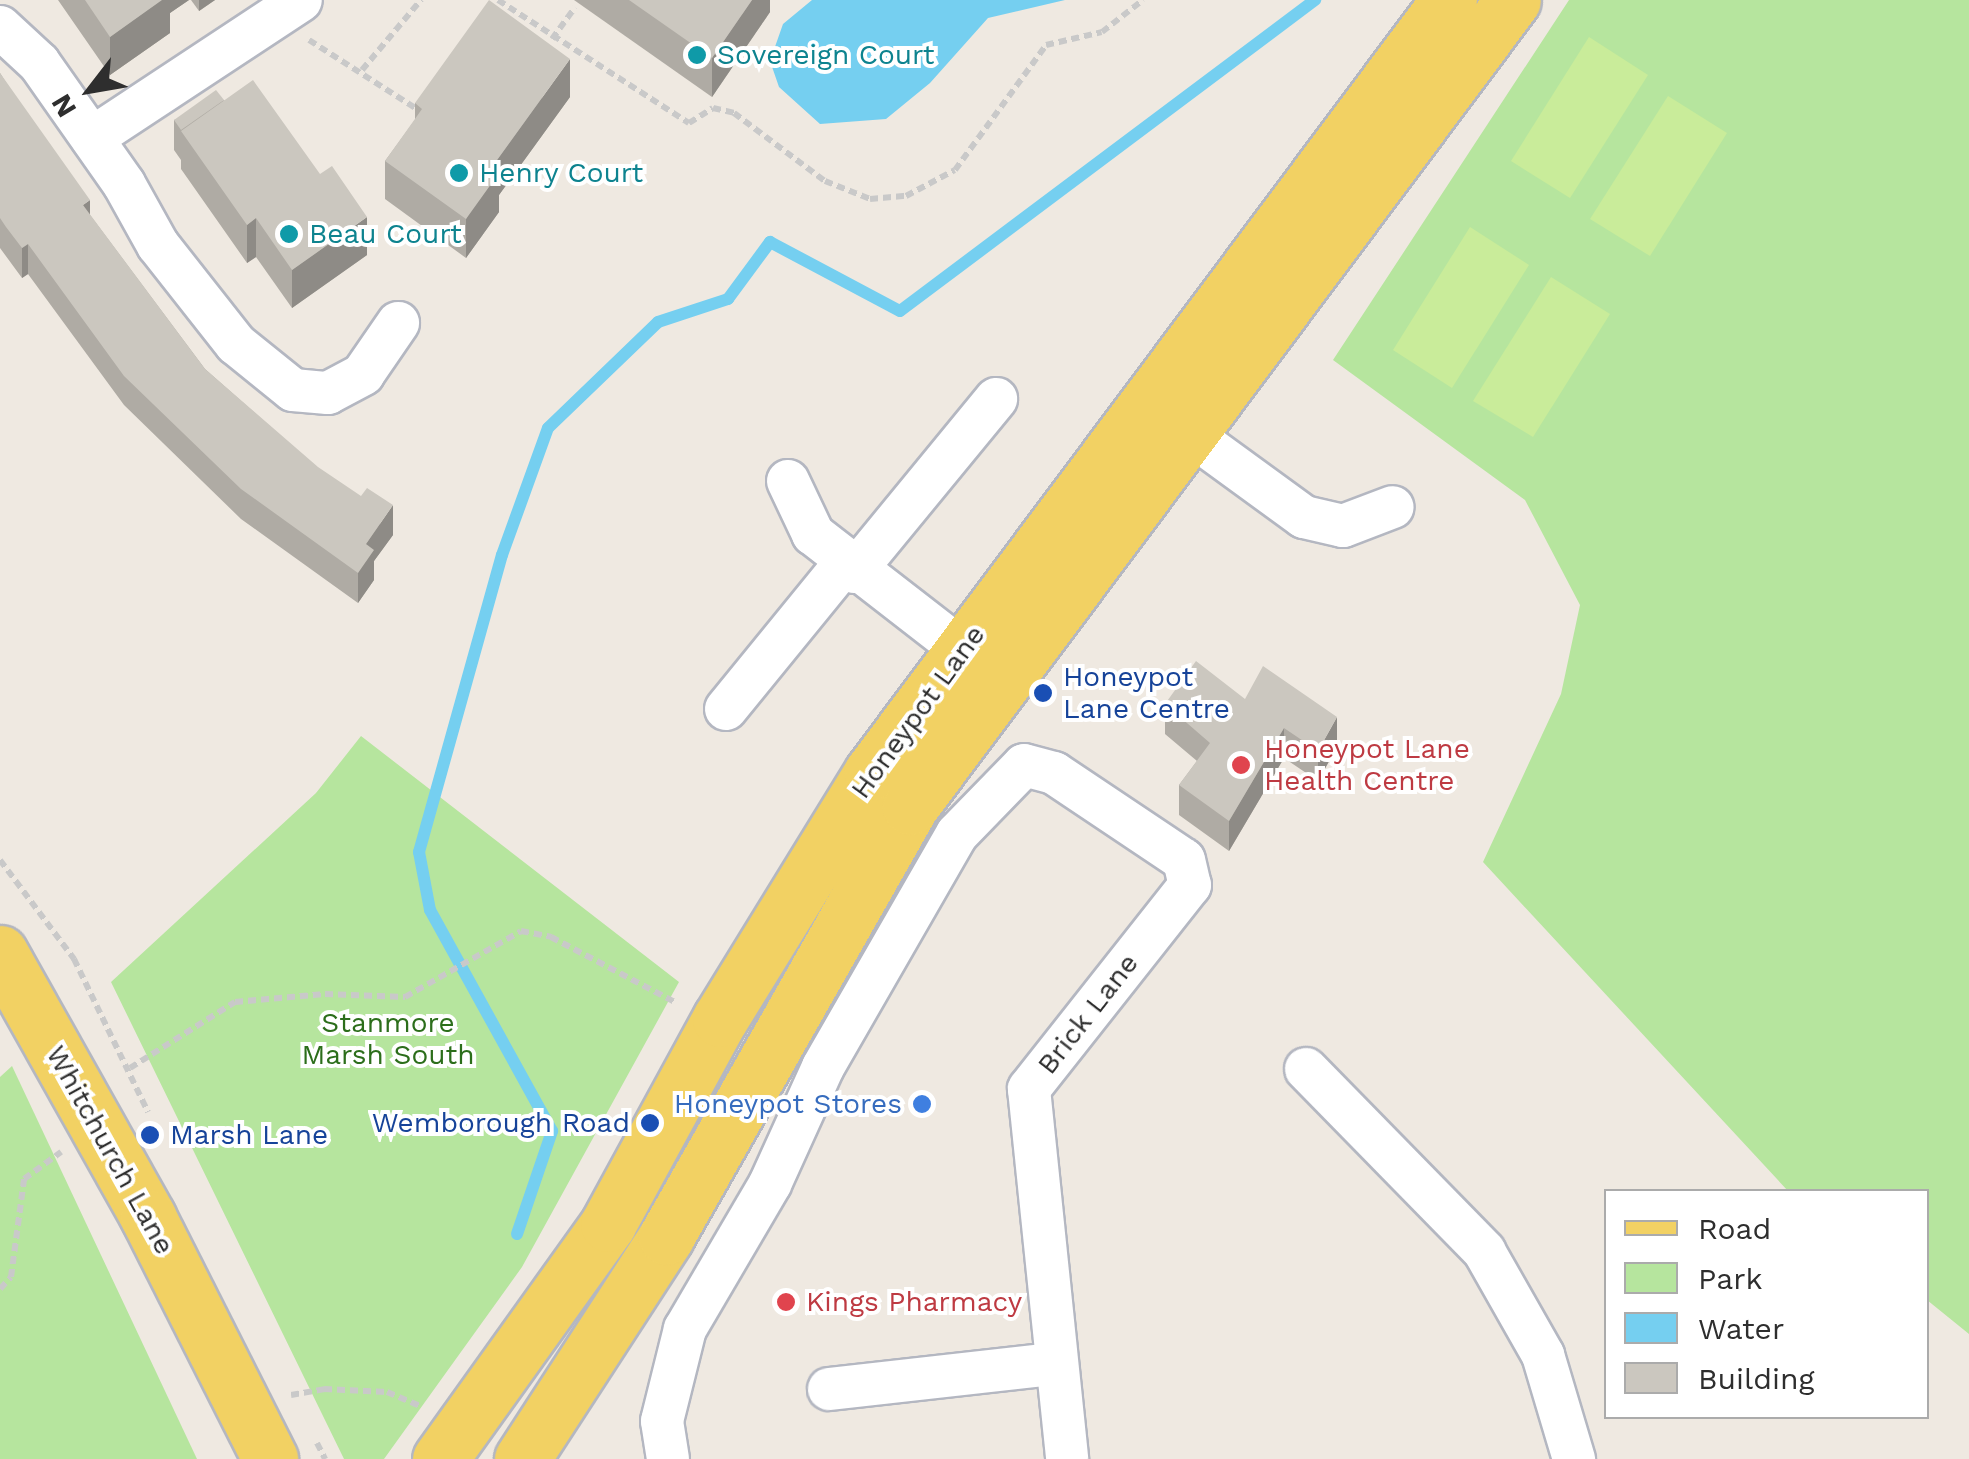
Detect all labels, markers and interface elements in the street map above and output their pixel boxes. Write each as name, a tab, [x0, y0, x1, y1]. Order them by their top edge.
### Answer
place label: Sovereign Court	[717, 38, 934, 72]
north arrow	[40, 40, 140, 140]
marker: Sovereign Court	[686, 44, 708, 66]
text: N	[44, 88, 83, 123]
place label: Henry Court	[479, 156, 644, 190]
marker: Henry Court	[448, 162, 470, 184]
place label: Beau Court	[309, 217, 462, 251]
marker: Beau Court	[278, 223, 300, 245]
street label: Honeypot Lane	[844, 619, 992, 805]
place label: Honeypot Lane Centre	[1063, 660, 1230, 726]
marker: Honeypot Lane Centre	[1032, 682, 1054, 704]
place label: Honeypot Lane Health Centre	[1264, 732, 1470, 798]
marker: Honeypot Lane Health Centre	[1228, 752, 1254, 778]
street label: Brick Lane	[1030, 947, 1146, 1081]
park label: Stanmore Marsh South	[301, 1006, 475, 1072]
street label: Whitchurch Lane	[39, 1040, 181, 1260]
place label: Honeypot Stores	[674, 1087, 902, 1121]
marker: Honeypot Stores	[911, 1093, 933, 1115]
place label: Wemborough Road	[372, 1106, 630, 1140]
marker: Wemborough Road	[639, 1112, 661, 1134]
place label: Marsh Lane	[170, 1118, 328, 1152]
marker: Marsh Lane	[139, 1124, 161, 1146]
legend	[1604, 1189, 1929, 1419]
text: Road	[1698, 1211, 1771, 1246]
text: Park	[1698, 1261, 1763, 1296]
place label: Kings Pharmacy	[806, 1285, 1022, 1319]
marker: Kings Pharmacy	[775, 1291, 797, 1313]
text: Water	[1698, 1311, 1784, 1346]
text: Building	[1698, 1361, 1815, 1396]

